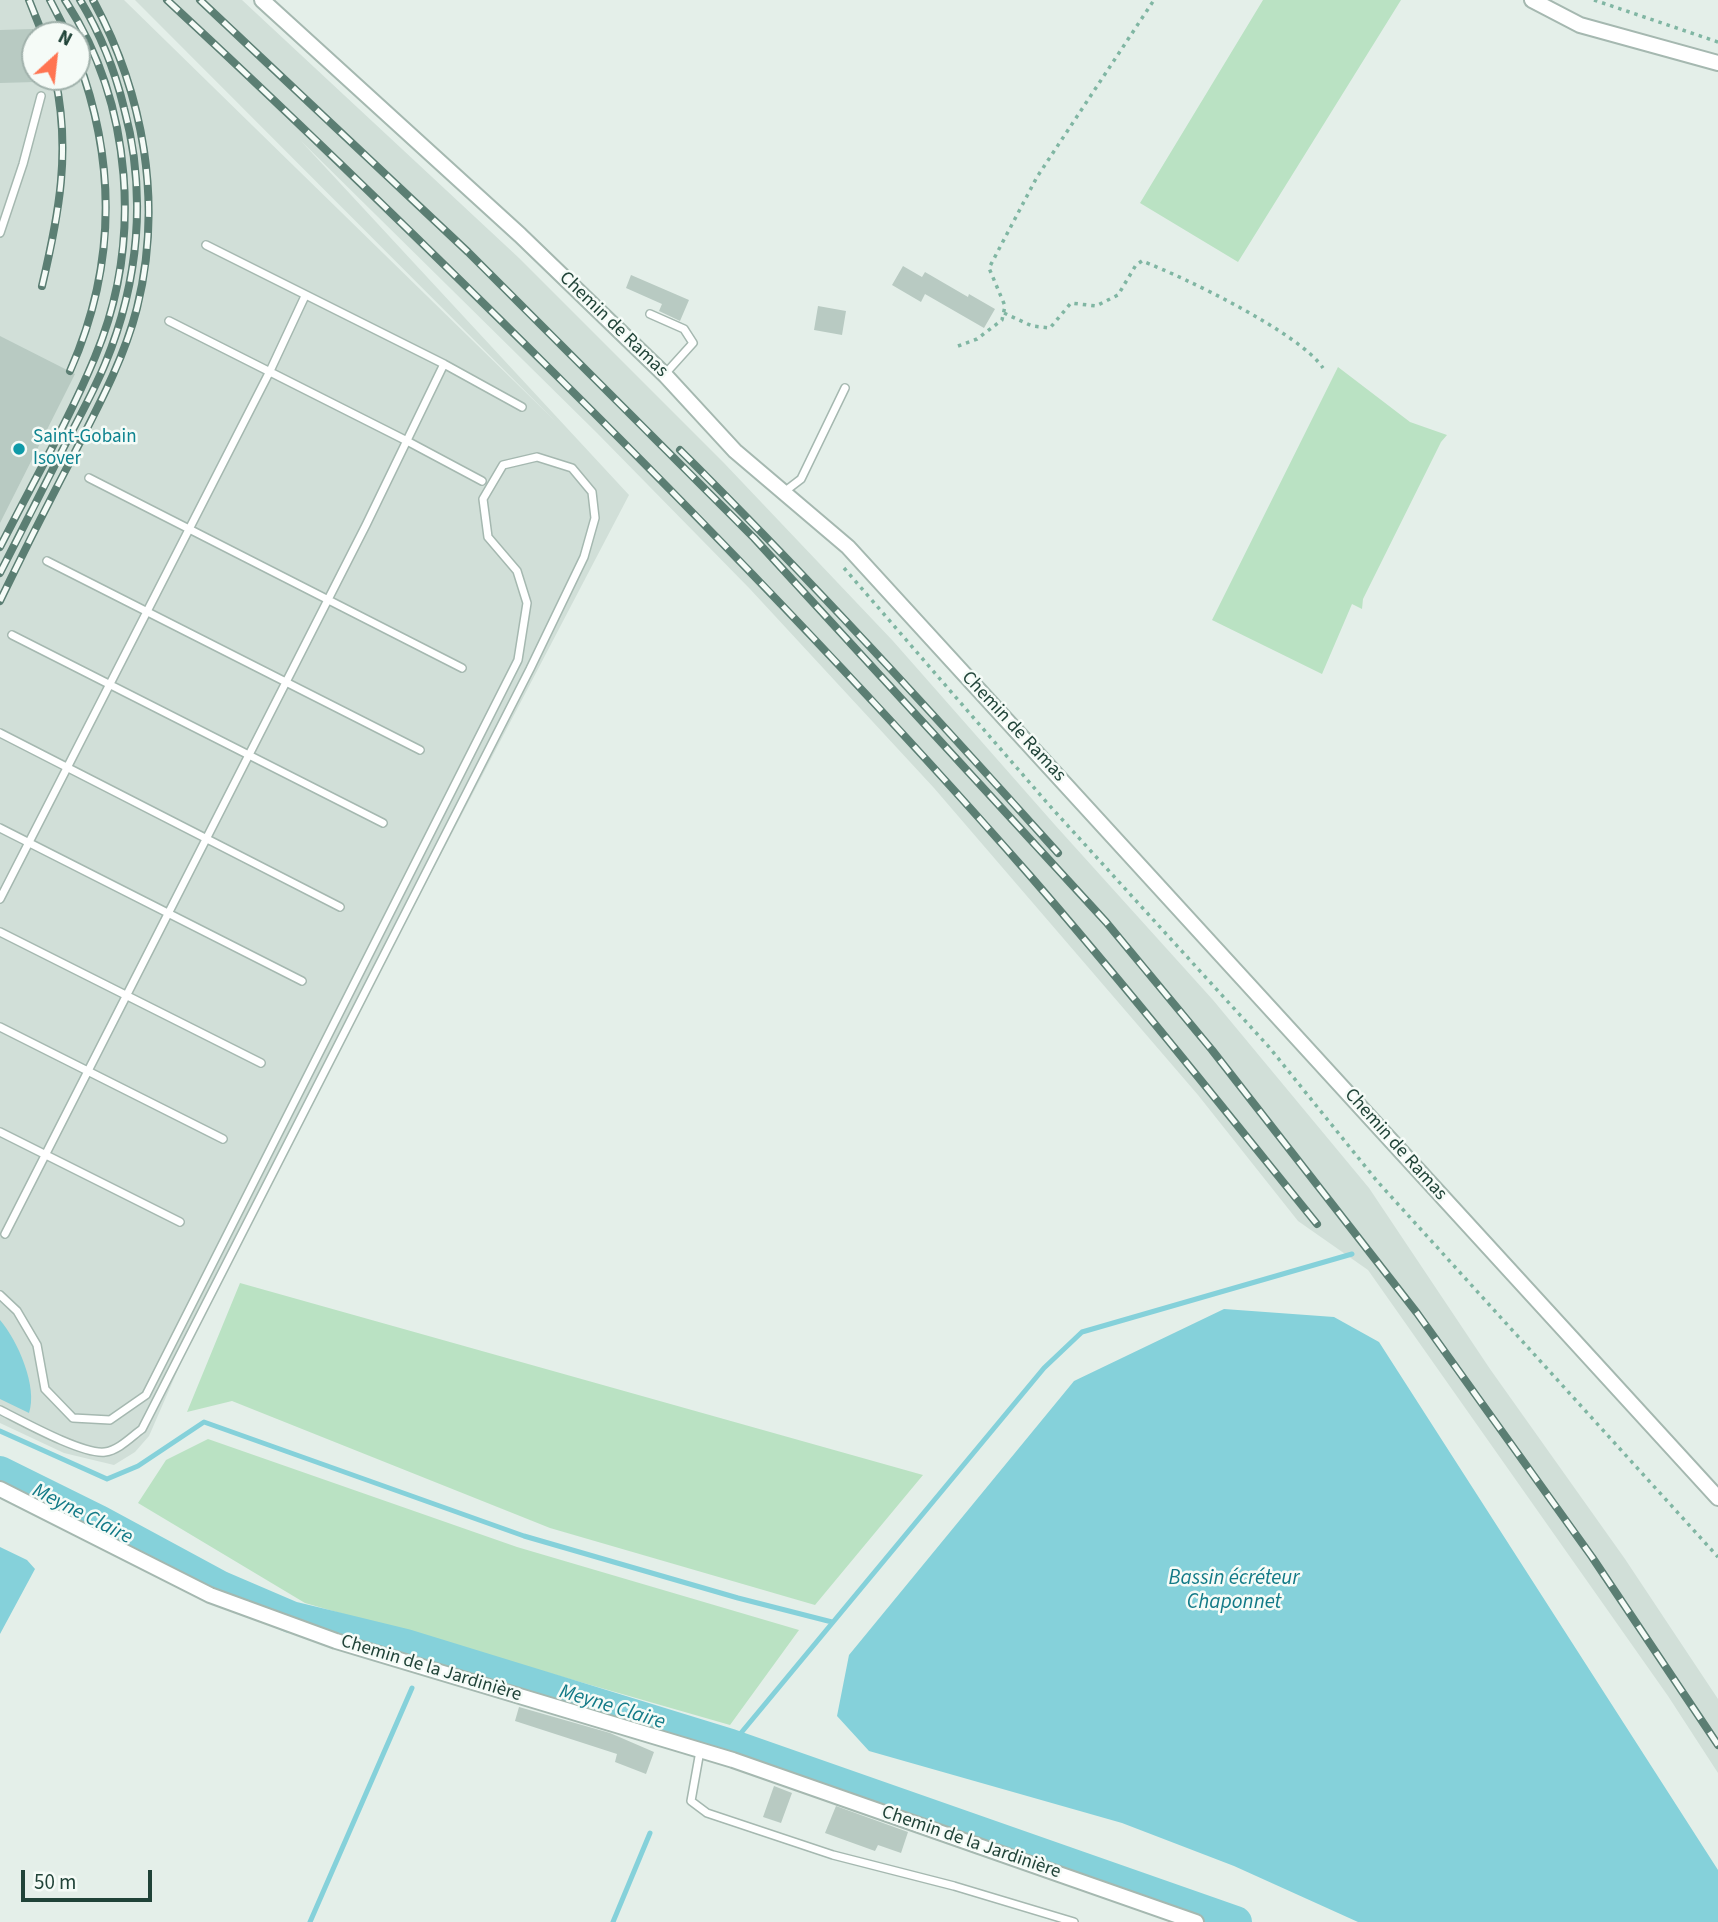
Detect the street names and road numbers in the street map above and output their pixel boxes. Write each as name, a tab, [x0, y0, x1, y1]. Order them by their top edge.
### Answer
street label: Chemin de Ramas	[554, 267, 672, 383]
street label: Chemin de Ramas	[956, 667, 1070, 787]
street label: Chemin de Ramas	[1339, 1084, 1451, 1206]
street label: Chemin de la Jardinière	[338, 1631, 524, 1707]
street label: Chemin de la Jardinière	[878, 1802, 1064, 1884]

